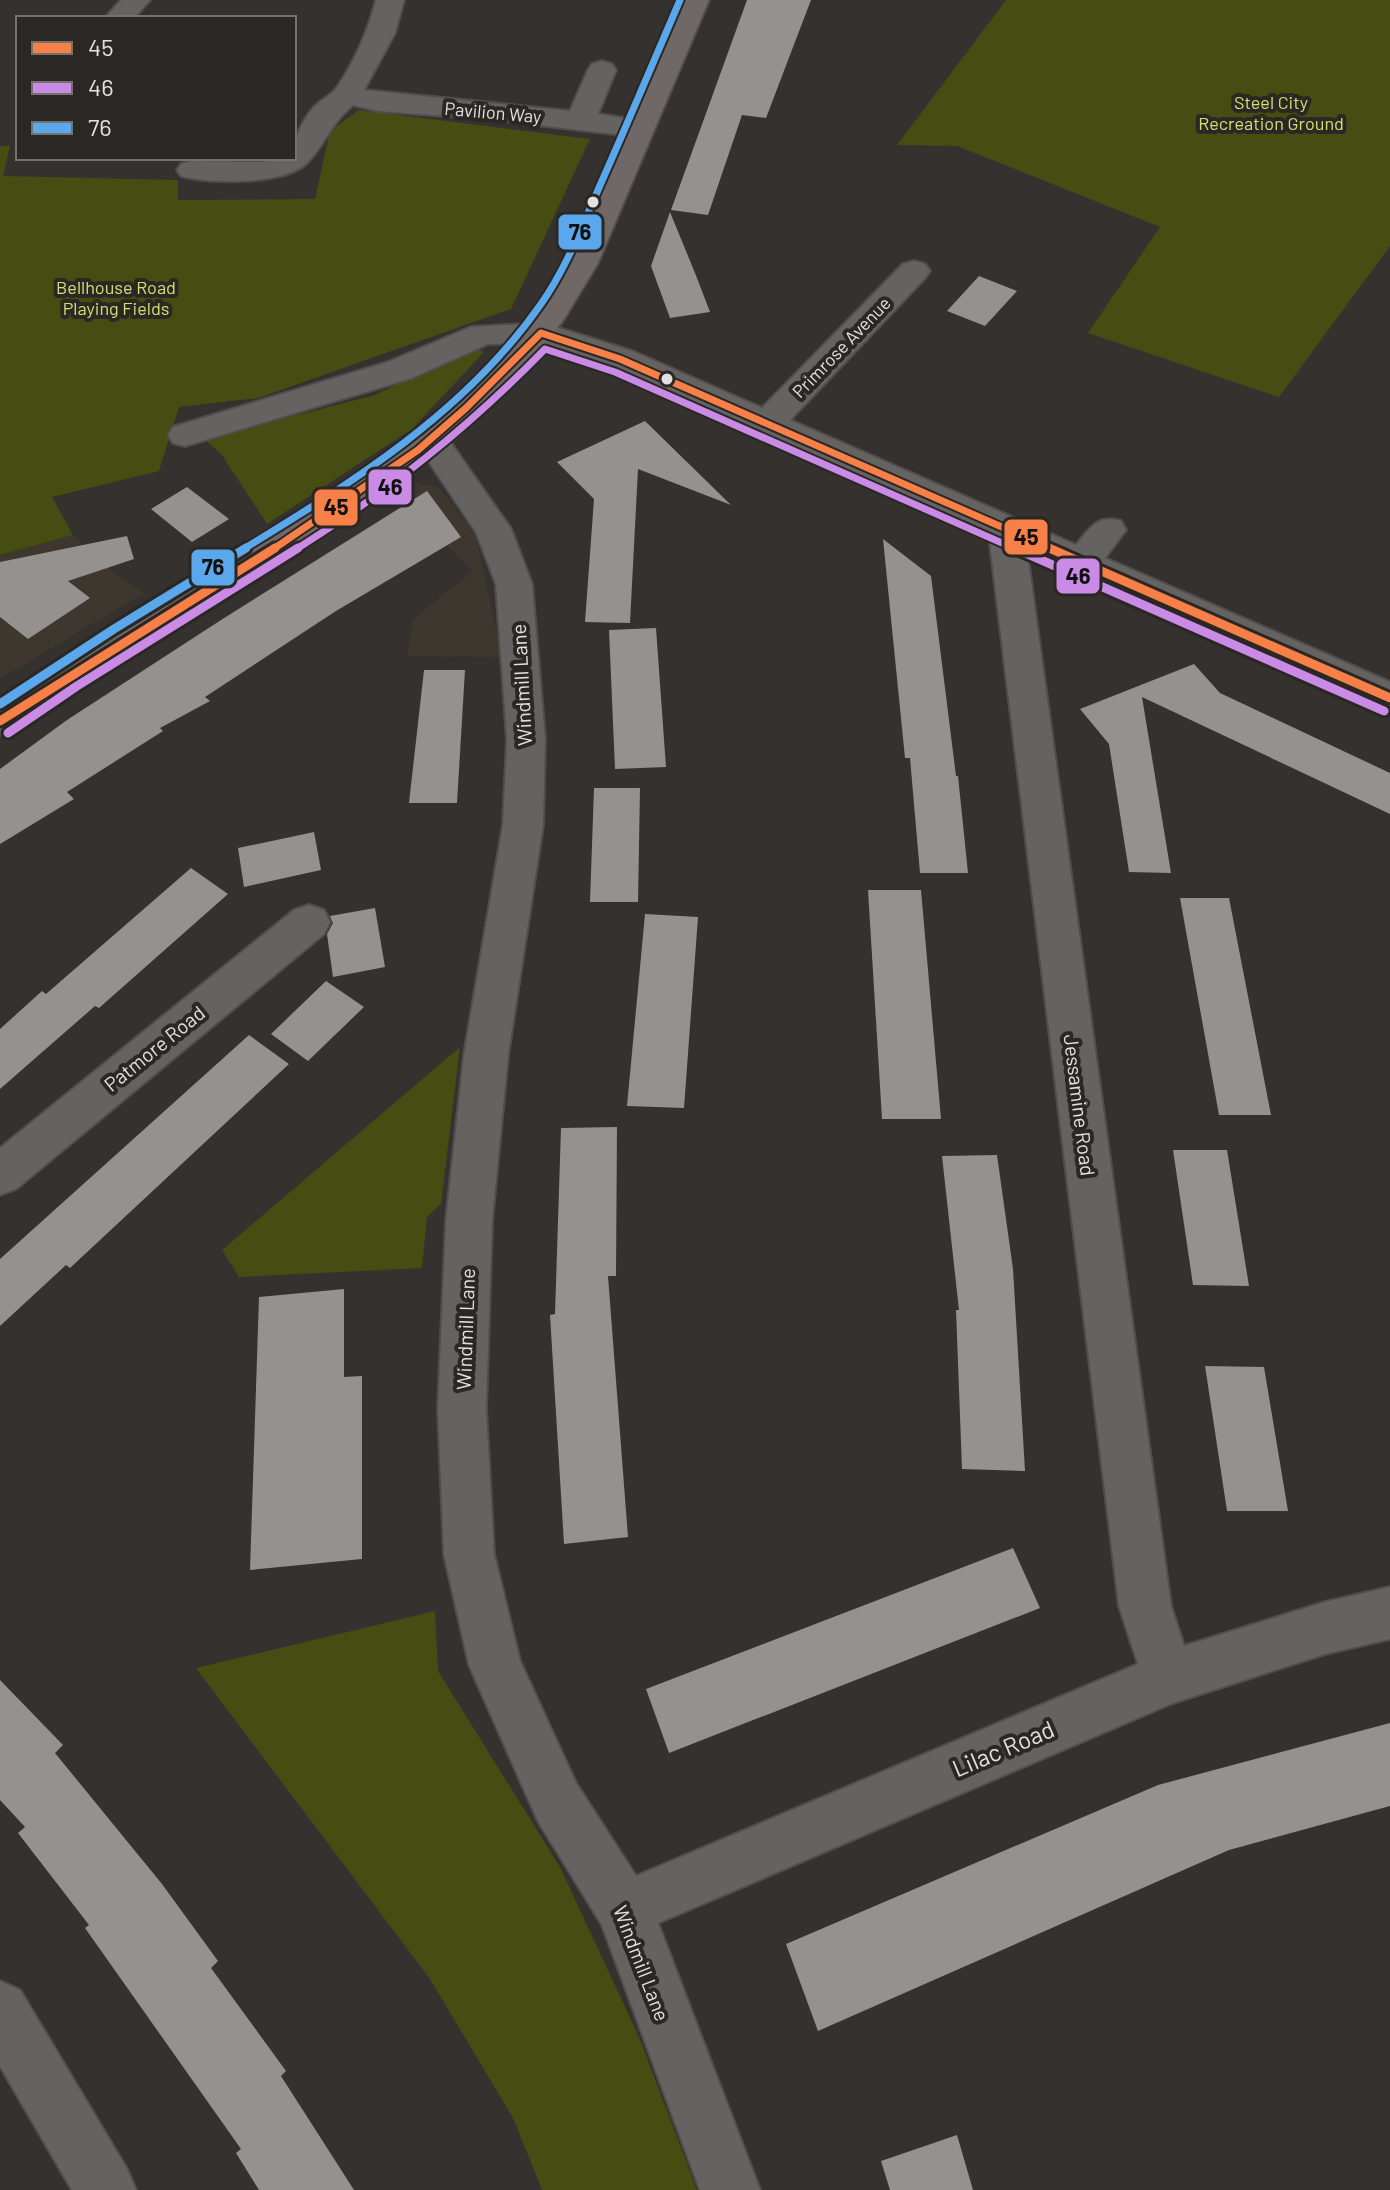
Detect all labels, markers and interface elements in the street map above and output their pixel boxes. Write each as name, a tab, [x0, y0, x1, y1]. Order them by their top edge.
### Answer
legend	[16, 16, 296, 160]
text: 45	[88, 32, 114, 61]
text: 46	[88, 72, 114, 101]
park label: Steel City Recreation Ground	[1198, 91, 1344, 134]
street label: Pavilion Way	[444, 97, 542, 127]
text: 76	[88, 112, 112, 141]
unlabelled marker	[585, 194, 601, 210]
line badge: 76	[557, 213, 603, 251]
text: 76	[569, 218, 592, 244]
park label: Bellhouse Road Playing Fields	[56, 276, 176, 319]
street label: Primrose Avenue	[787, 292, 895, 402]
unlabelled marker	[659, 371, 675, 387]
line badge: 46	[367, 468, 413, 506]
text: 46	[377, 473, 403, 499]
line badge: 45	[313, 488, 359, 527]
text: 45	[323, 493, 349, 519]
line badge: 45	[1003, 518, 1049, 556]
text: 45	[1013, 523, 1039, 549]
line badge: 76	[190, 548, 236, 587]
text: 76	[202, 553, 225, 579]
line badge: 46	[1055, 557, 1101, 595]
text: 46	[1065, 562, 1091, 588]
street label: Windmill Lane	[506, 623, 536, 747]
street label: Patmore Road	[99, 1000, 209, 1096]
street label: Jessamine Road	[1059, 1033, 1101, 1177]
street label: Windmill Lane	[451, 1268, 479, 1390]
street label: Lilac Road	[948, 1714, 1058, 1782]
street label: Windmill Lane	[609, 1902, 675, 2024]

